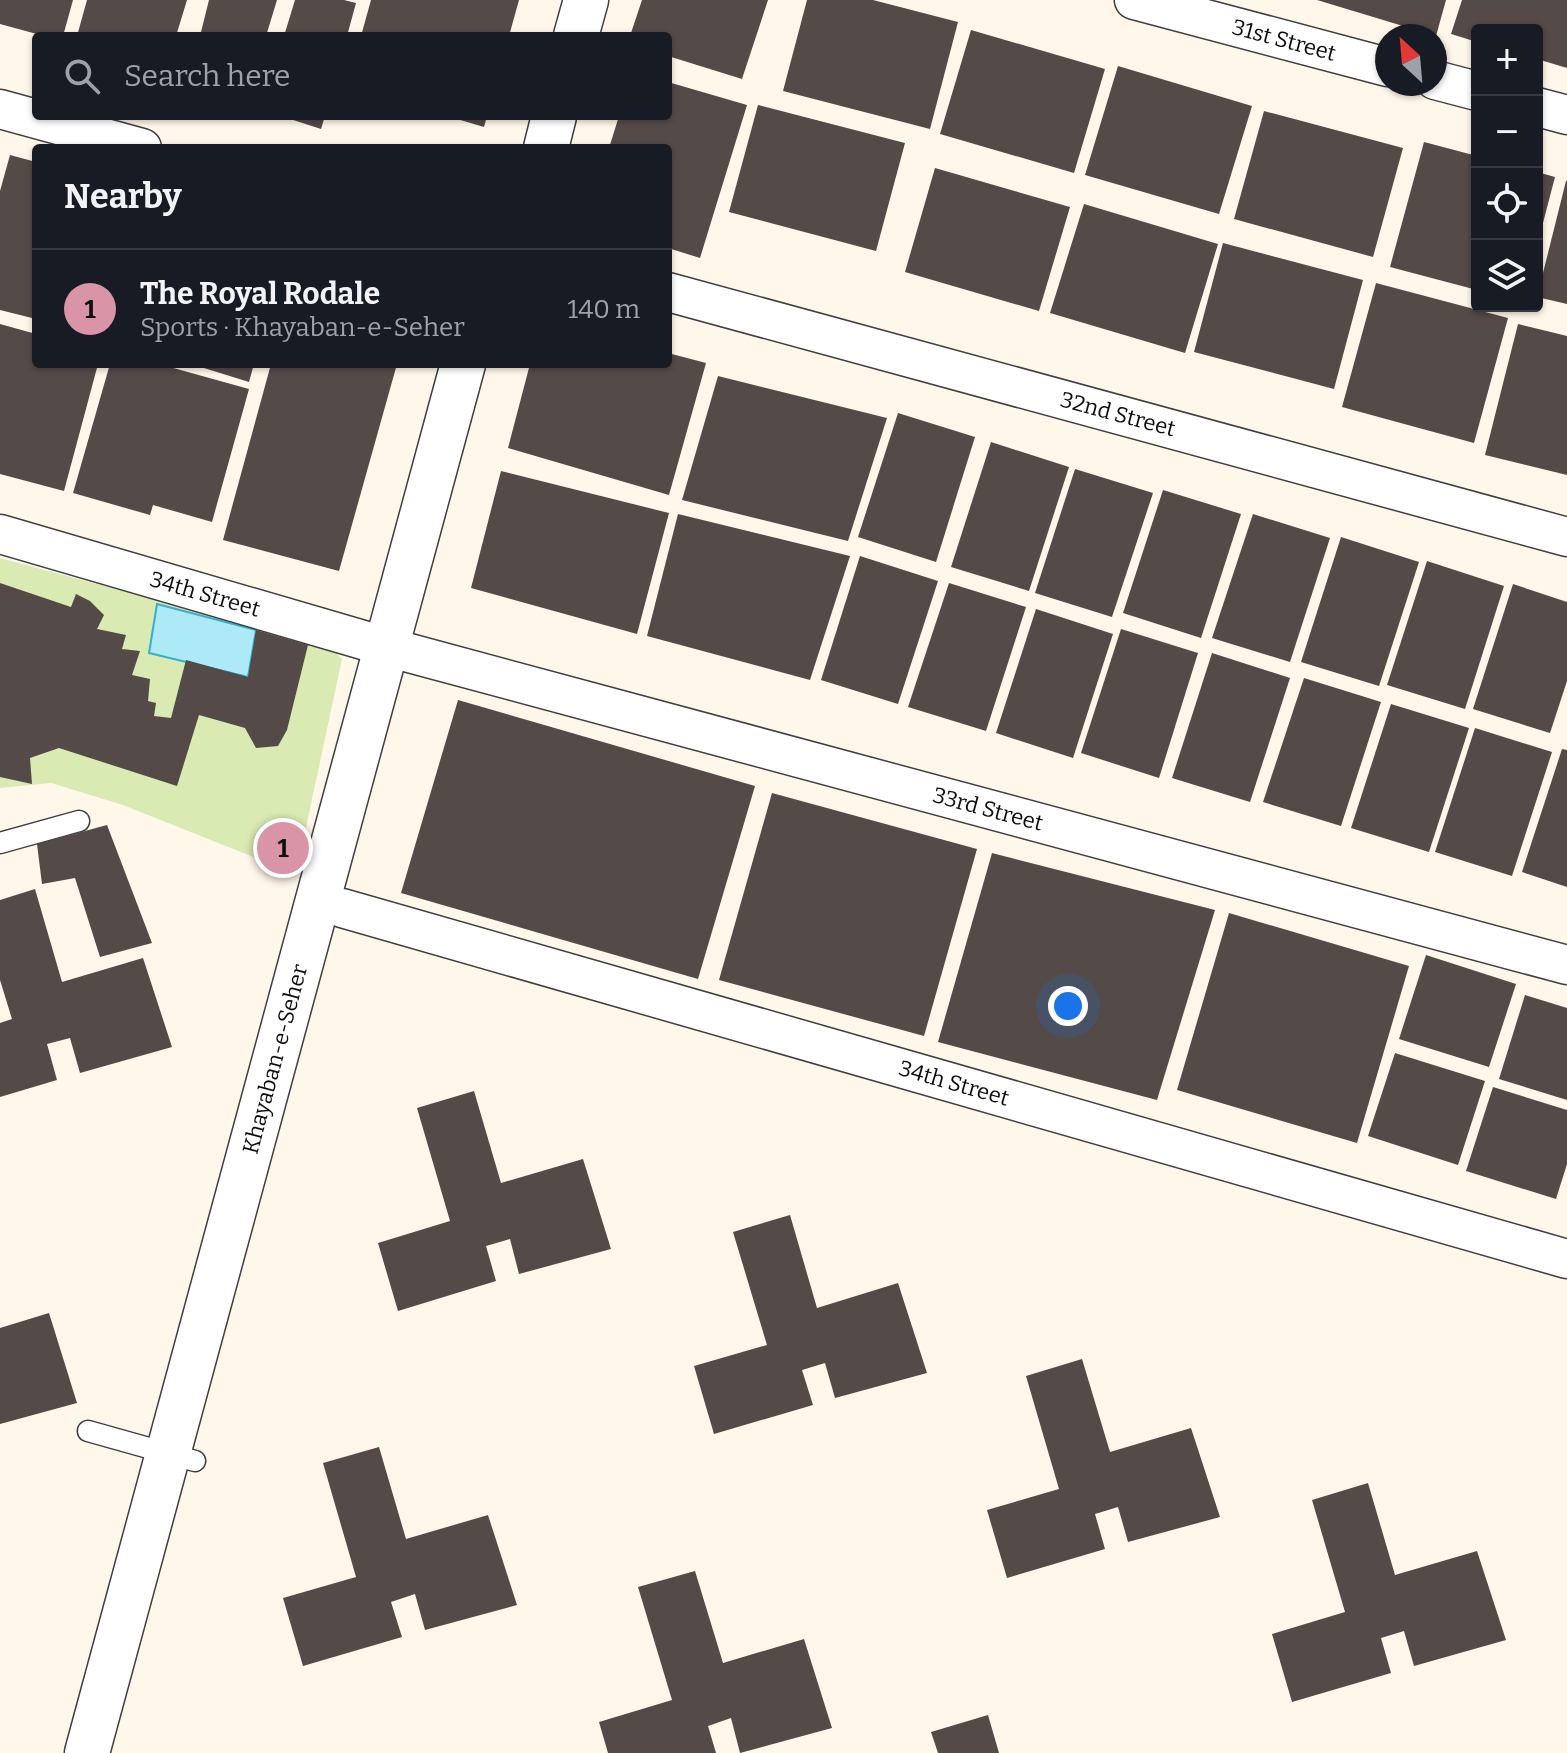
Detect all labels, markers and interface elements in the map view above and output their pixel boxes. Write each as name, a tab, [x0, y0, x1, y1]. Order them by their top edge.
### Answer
street label: 31st Street	[1229, 13, 1339, 67]
north arrow	[1375, 24, 1447, 96]
map controls	[1471, 24, 1543, 312]
button: +	[1471, 24, 1543, 96]
search box	[32, 32, 672, 120]
icon: search	[60, 54, 104, 98]
text: Search here	[124, 58, 291, 94]
button: −	[1471, 96, 1543, 168]
button: locate	[1471, 168, 1543, 240]
text: Nearby	[64, 176, 182, 217]
button: layers	[1471, 240, 1543, 312]
text: The Royal Rodale	[140, 276, 380, 312]
text: 1	[84, 294, 96, 325]
text: 140 m	[568, 294, 640, 325]
text: Sports · Khayaban-e-Seher	[140, 312, 465, 343]
street label: 32nd Street	[1058, 386, 1179, 442]
street label: 34th Street	[147, 565, 263, 623]
street label: 33rd Street	[930, 781, 1046, 837]
pin: 1	[257, 818, 309, 878]
street label: Khayaban-e-Seher	[237, 961, 313, 1157]
your location	[1048, 986, 1088, 1026]
street label: 34th Street	[896, 1054, 1012, 1112]

